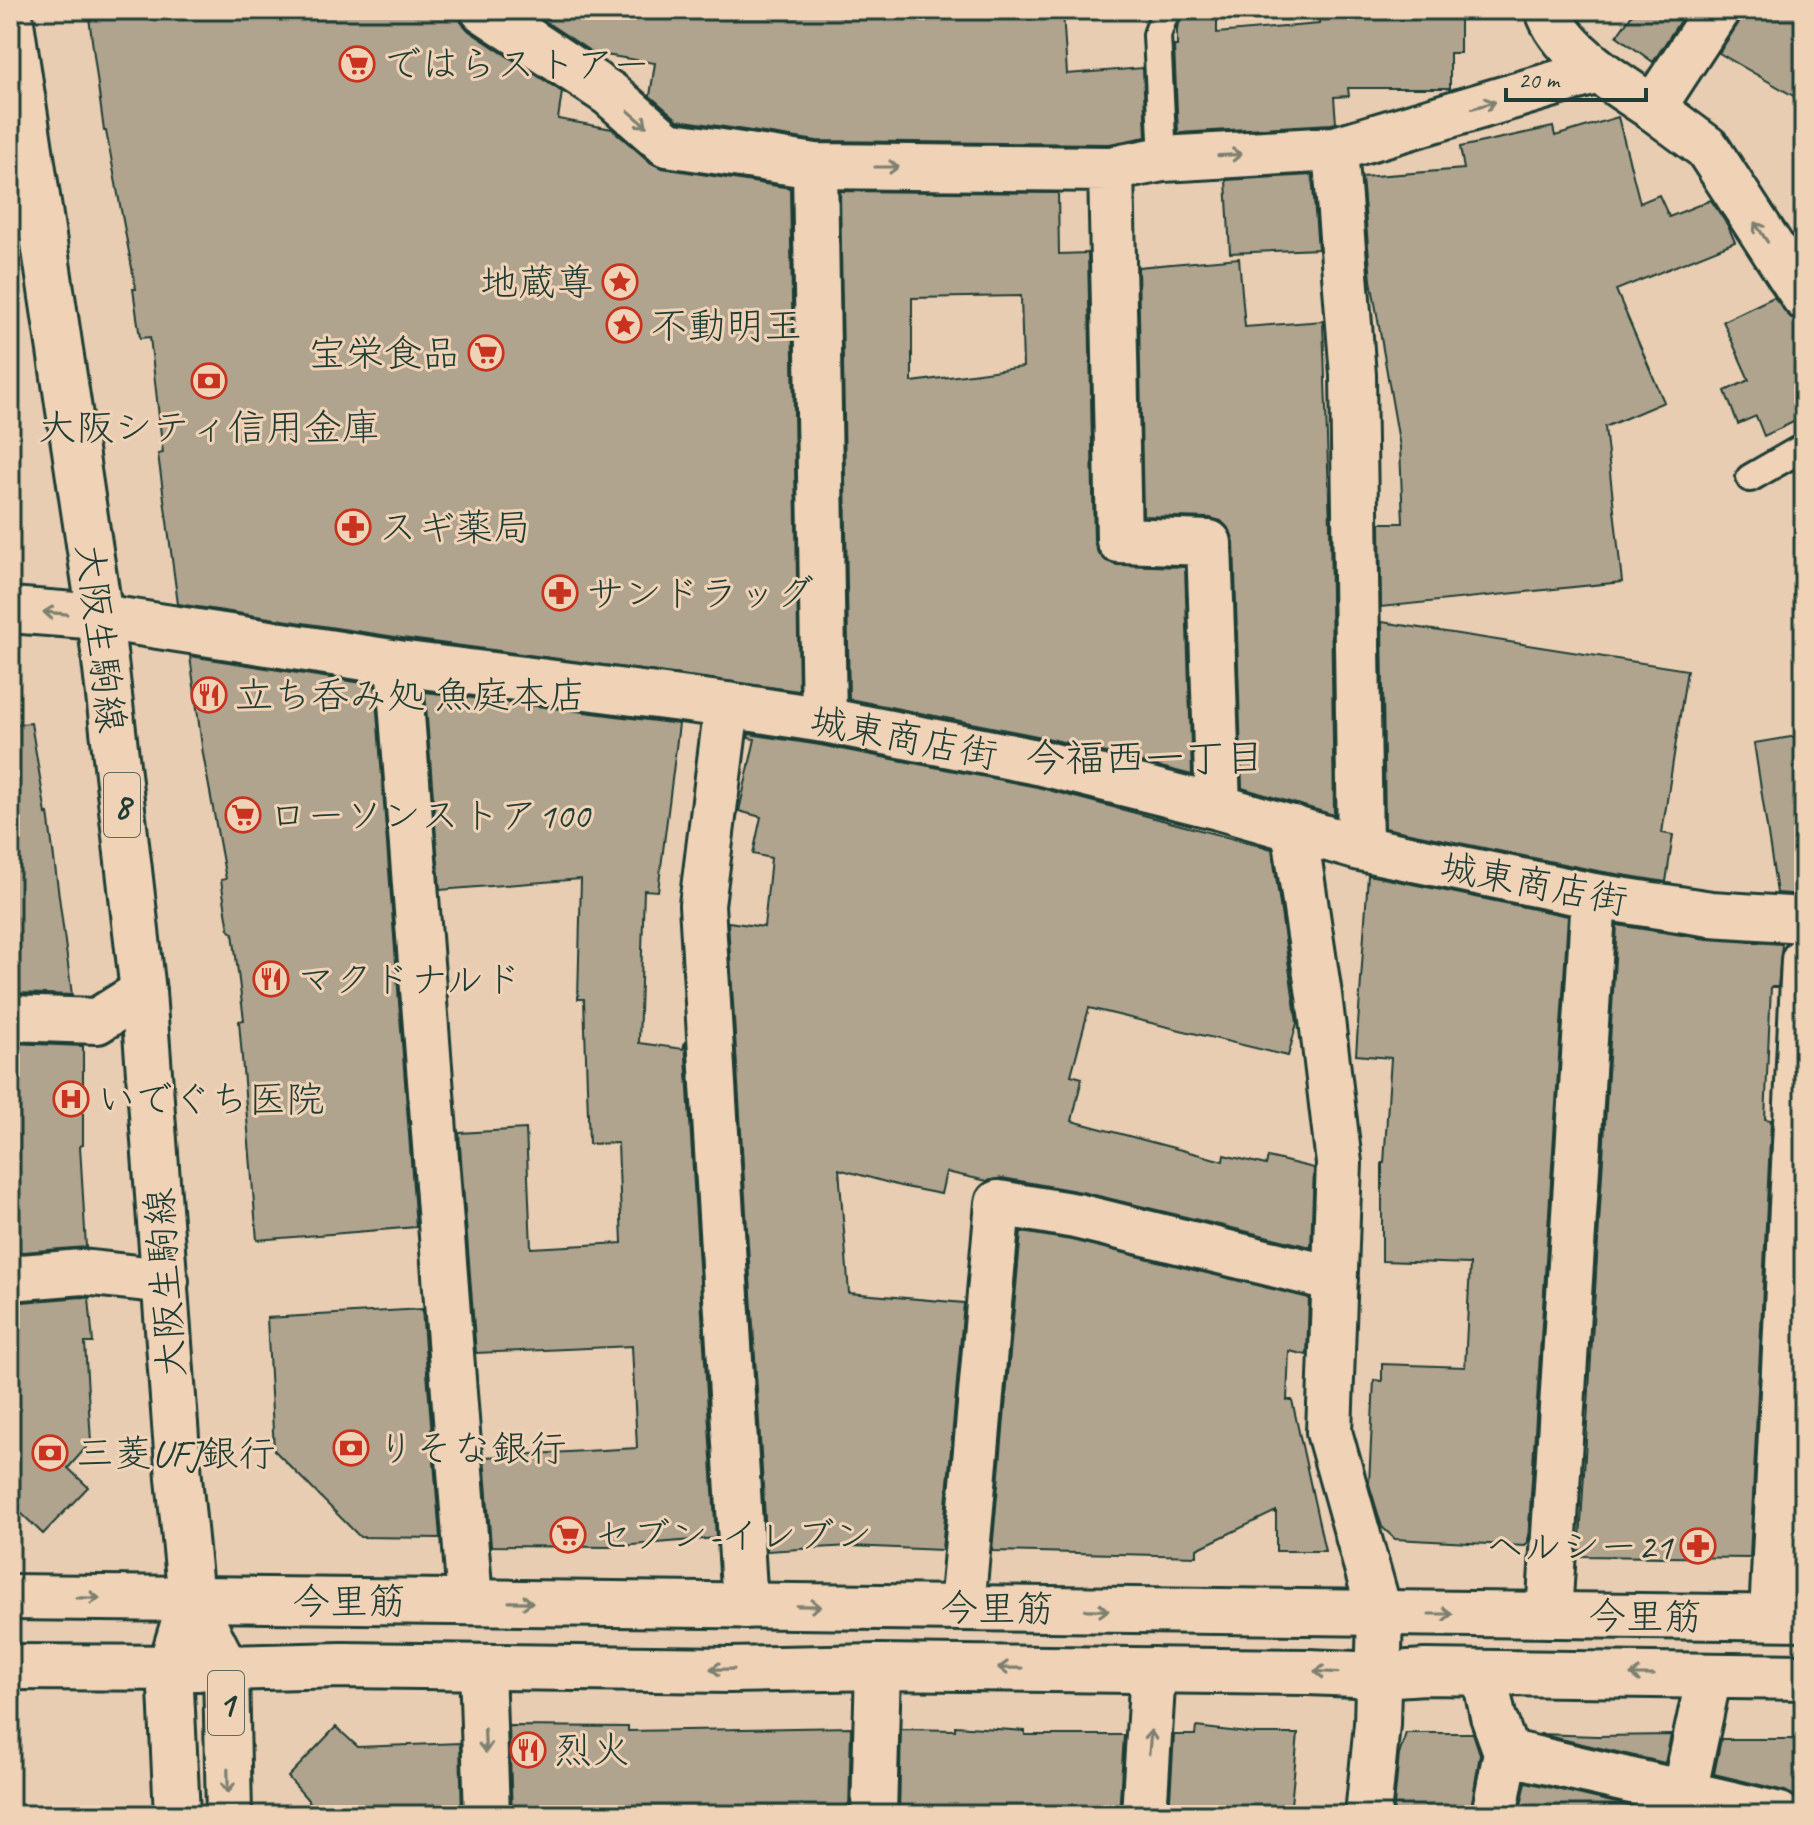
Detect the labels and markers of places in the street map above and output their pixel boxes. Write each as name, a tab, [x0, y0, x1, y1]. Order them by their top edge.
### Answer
place label: ではらストアー	[383, 41, 651, 88]
supermarket icon: ではらストアー	[338, 45, 376, 83]
place label: 地蔵尊	[480, 259, 594, 306]
place icon: 地蔵尊	[601, 263, 639, 301]
place label: 不動明王	[650, 302, 802, 349]
place icon: 不動明王	[605, 306, 643, 344]
place label: 宝栄食品	[308, 330, 460, 377]
supermarket icon: 宝栄食品	[467, 334, 505, 372]
bank icon: 大阪シティ信用金庫	[190, 362, 228, 400]
place label: 大阪シティ信用金庫	[38, 404, 380, 451]
place label: スギ薬局	[379, 504, 531, 551]
pharmacy icon: スギ薬局	[334, 508, 372, 546]
place label: サンドラッグ	[586, 570, 814, 617]
pharmacy icon: サンドラッグ	[541, 574, 579, 612]
place label: 立ち呑み処 魚庭本店	[235, 672, 586, 719]
restaurant icon: 立ち呑み処 魚庭本店	[190, 676, 228, 714]
place label: ローソンストア100	[269, 792, 592, 839]
supermarket icon: ローソンストア100	[224, 796, 262, 834]
place label: マクドナルド	[297, 956, 522, 1003]
restaurant icon: マクドナルド	[252, 960, 290, 998]
place label: いでぐち医院	[97, 1076, 324, 1123]
hospital icon: いでぐち医院	[52, 1080, 90, 1118]
place label: りそな銀行	[377, 1425, 567, 1472]
bank icon: りそな銀行	[332, 1429, 370, 1467]
place label: 三菱UFJ銀行	[76, 1430, 276, 1477]
bank icon: 三菱UFJ銀行	[31, 1434, 69, 1472]
place label: セブン-イレブン	[594, 1512, 872, 1559]
supermarket icon: セブン-イレブン	[549, 1516, 587, 1554]
place label: ヘルシー21	[1486, 1523, 1674, 1570]
pharmacy icon: ヘルシー21	[1679, 1527, 1717, 1565]
place label: 烈火	[554, 1727, 630, 1774]
restaurant icon: 烈火	[509, 1731, 547, 1769]

